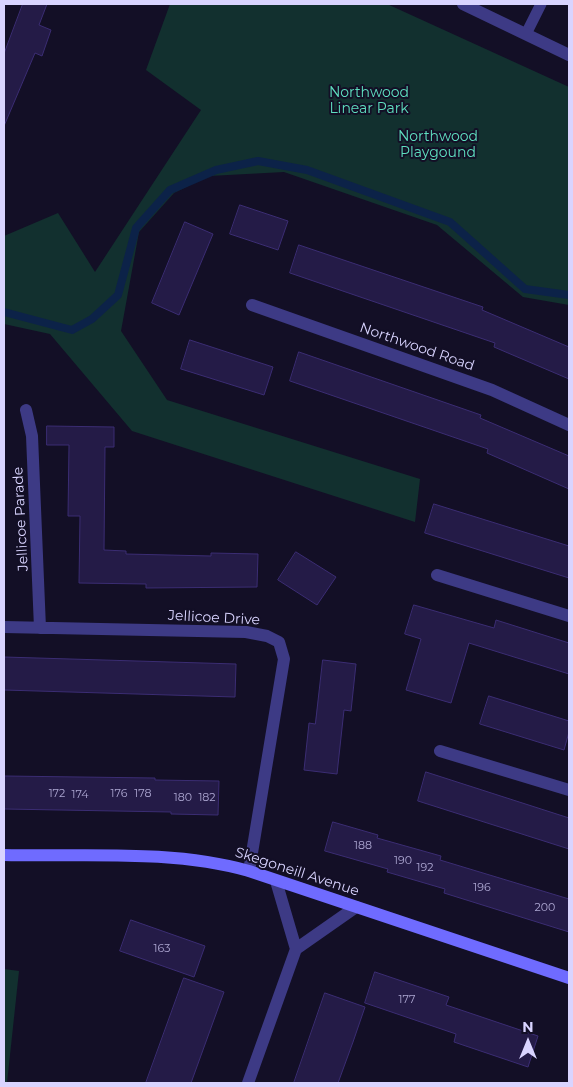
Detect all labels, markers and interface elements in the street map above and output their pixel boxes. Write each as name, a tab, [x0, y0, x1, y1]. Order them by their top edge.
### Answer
park label: Northwood Linear Park	[329, 85, 409, 118]
park label: Northwood Playgound	[398, 129, 478, 162]
street label: Northwood Road	[357, 319, 477, 375]
street label: Jellicoe Parade	[10, 466, 32, 572]
street label: Jellicoe Drive	[168, 607, 260, 629]
house number: 172	[49, 787, 65, 801]
house number: 176	[111, 787, 127, 801]
house number: 178	[134, 787, 152, 801]
house number: 174	[71, 788, 89, 802]
house number: 180	[174, 791, 192, 805]
house number: 182	[198, 791, 216, 805]
house number: 188	[354, 839, 372, 853]
street label: Skegoneill Avenue	[233, 844, 361, 900]
house number: 190	[394, 854, 412, 868]
house number: 192	[417, 861, 433, 875]
house number: 196	[473, 881, 491, 895]
house number: 200	[535, 901, 555, 915]
house number: 163	[154, 942, 170, 956]
house number: 177	[399, 993, 415, 1007]
north arrow	[503, 1017, 553, 1067]
text: N	[522, 1018, 534, 1036]

